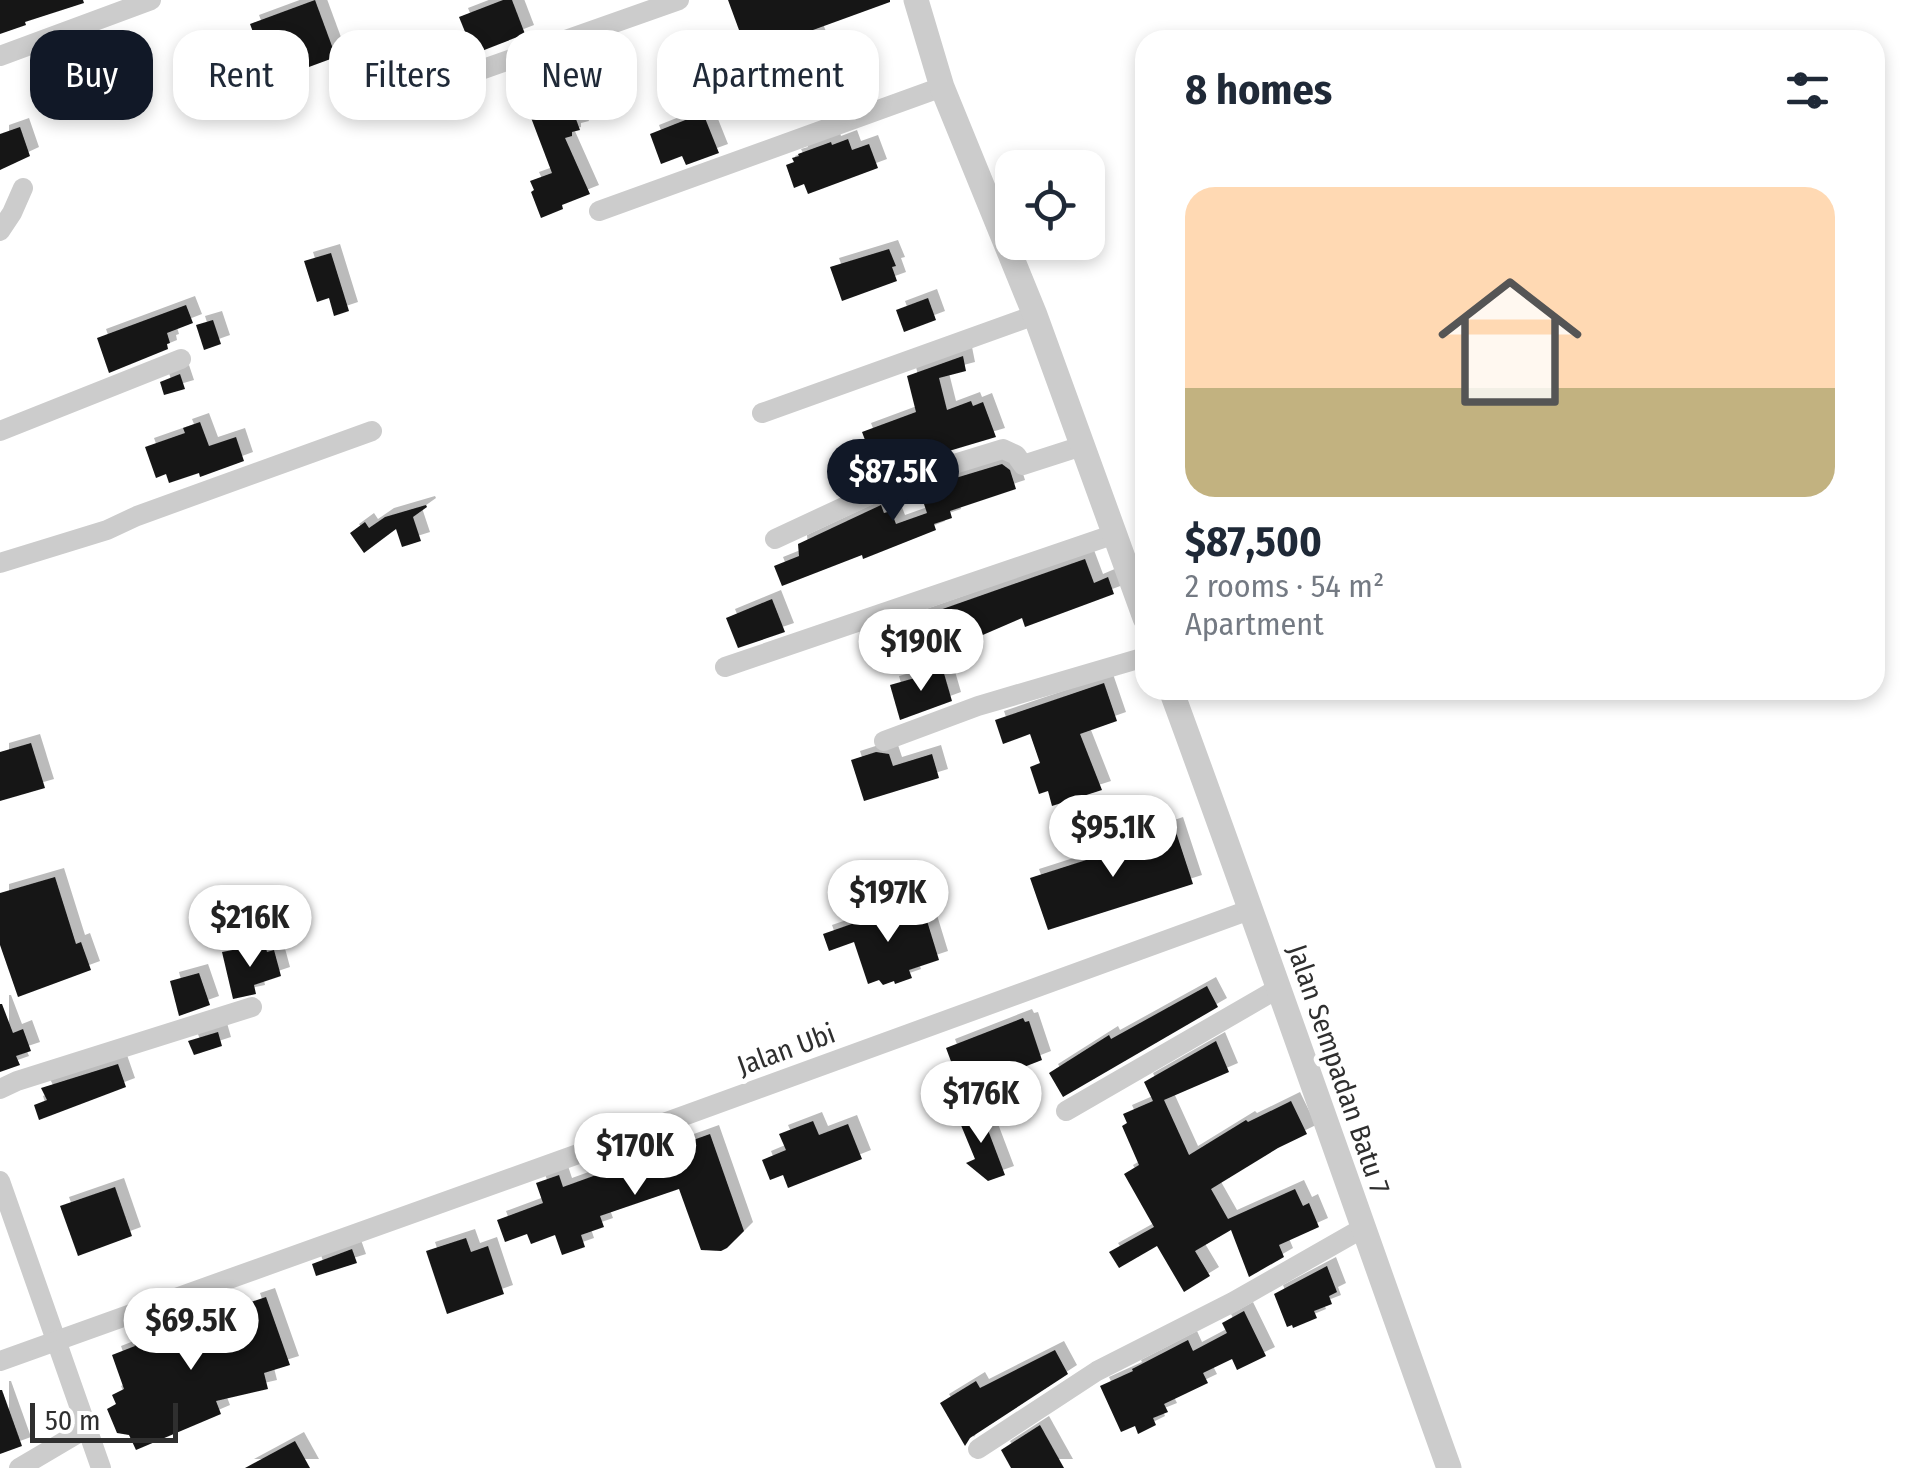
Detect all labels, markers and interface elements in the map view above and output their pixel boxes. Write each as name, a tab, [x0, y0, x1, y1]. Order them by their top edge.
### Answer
chip: Buy	[30, 30, 153, 120]
chip: Rent	[173, 30, 309, 120]
chip: Filters	[329, 30, 486, 120]
chip: New	[506, 30, 637, 120]
chip: Apartment	[657, 30, 879, 120]
icon: filters	[1780, 63, 1835, 118]
text: 8 homes	[1185, 65, 1332, 115]
map controls	[995, 150, 1105, 260]
button: locate	[995, 150, 1105, 260]
icon: home	[1420, 252, 1600, 432]
pin: $87.5K	[812, 439, 974, 524]
text: $87.5K	[849, 452, 937, 490]
text: $87,500	[1185, 517, 1322, 567]
text: 2 rooms · 54 m²	[1185, 567, 1384, 605]
text: Apartment	[1185, 605, 1324, 643]
pin: $190K	[851, 609, 991, 694]
text: $190K	[881, 622, 961, 660]
pin: $95.1K	[1032, 795, 1194, 880]
text: $95.1K	[1071, 808, 1155, 846]
pin: $197K	[818, 860, 958, 945]
text: $197K	[850, 873, 926, 911]
pin: $216K	[180, 885, 320, 970]
text: $216K	[211, 898, 289, 936]
street label: Jalan Sempadan Batu 7	[1280, 940, 1397, 1198]
street label: Jalan Ubi	[733, 1017, 840, 1082]
pin: $176K	[911, 1061, 1051, 1146]
text: $176K	[943, 1074, 1019, 1112]
pin: $170K	[565, 1113, 705, 1198]
text: $170K	[596, 1126, 674, 1164]
pin: $69.5K	[110, 1288, 272, 1373]
text: $69.5K	[146, 1301, 236, 1339]
scale bar	[30, 1398, 178, 1442]
text: 50 m	[45, 1404, 101, 1437]

